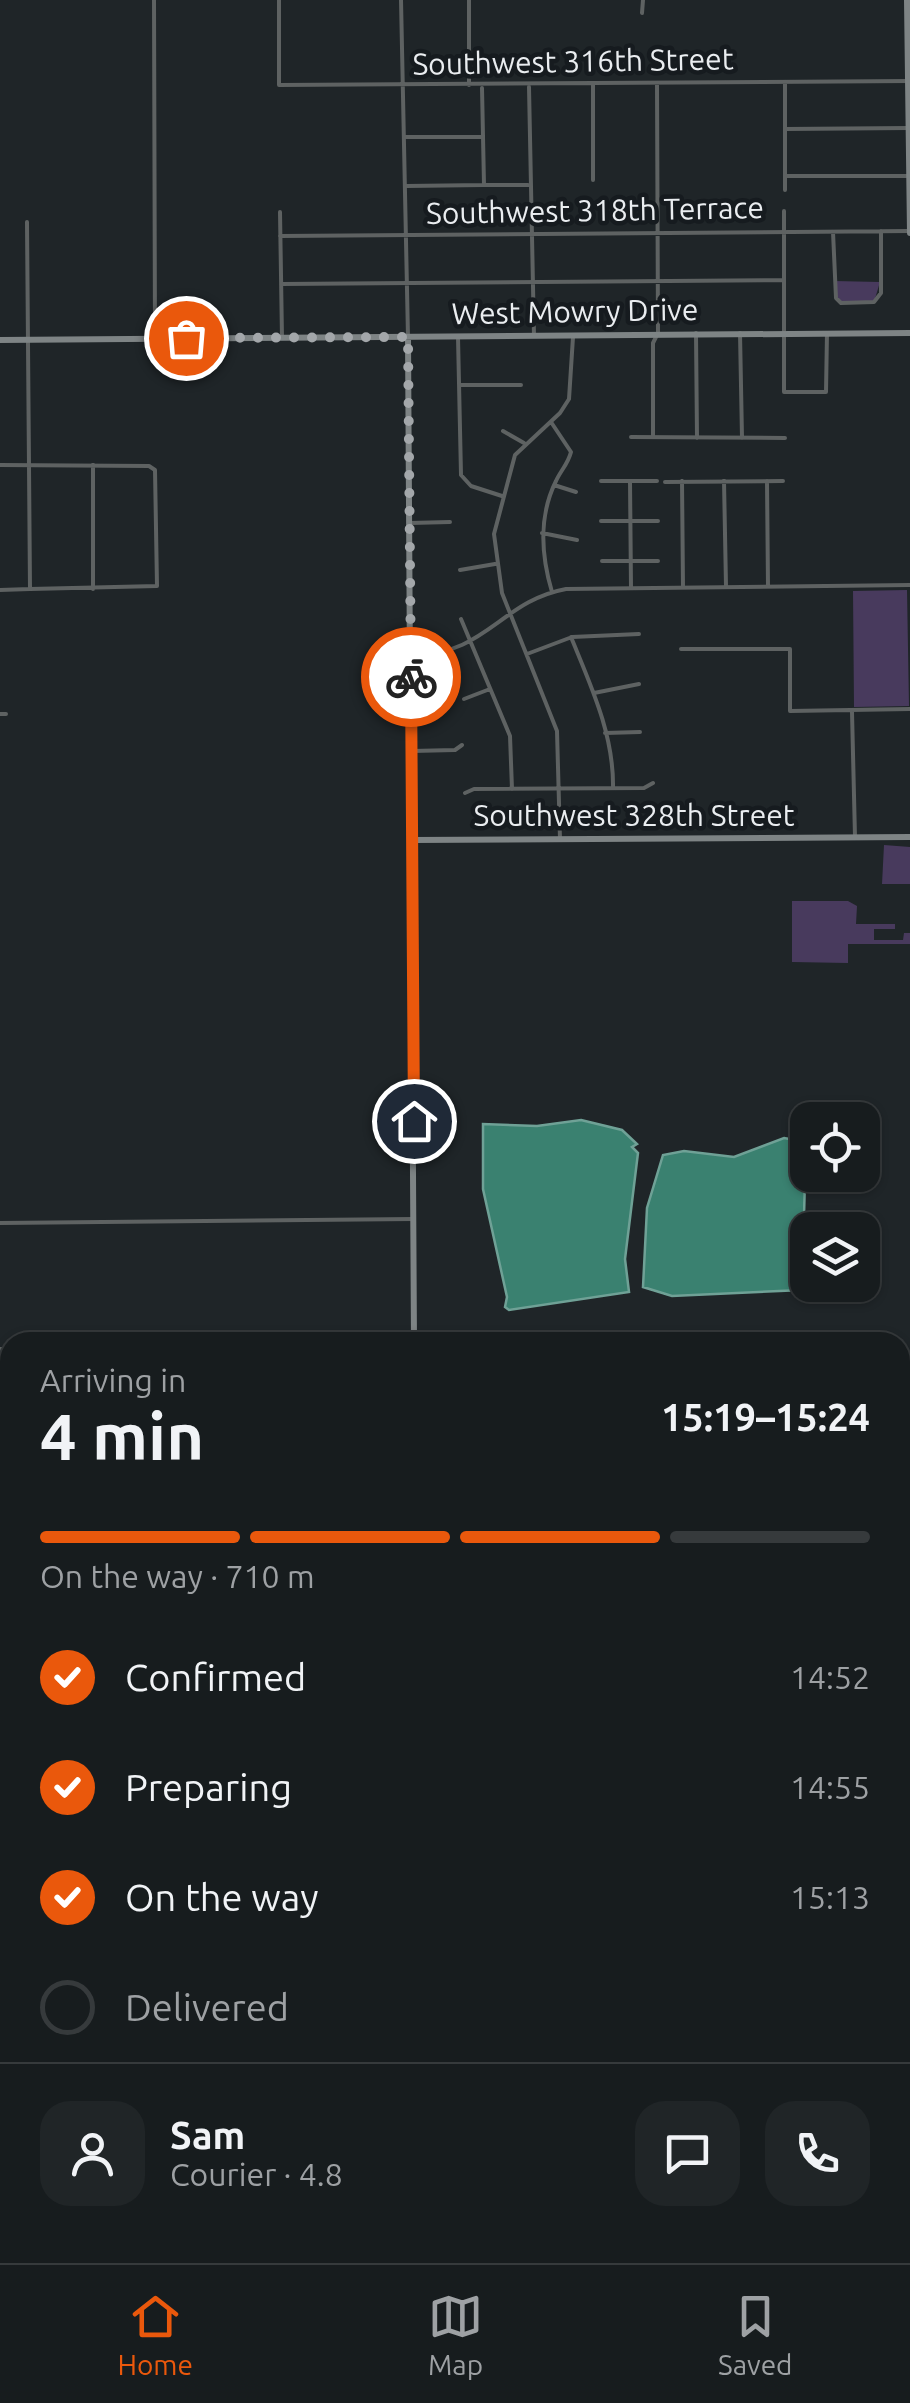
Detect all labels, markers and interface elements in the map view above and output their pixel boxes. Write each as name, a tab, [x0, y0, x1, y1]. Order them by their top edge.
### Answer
street label: Southwest 316th Street	[412, 41, 734, 81]
street label: Southwest 318th Terrace	[426, 190, 764, 230]
street label: West Mowry Drive	[451, 292, 699, 330]
pin	[144, 296, 229, 381]
icon: bag	[159, 311, 214, 366]
courier	[361, 627, 461, 727]
icon: bike	[384, 650, 439, 705]
street label: Southwest 328th Street	[473, 798, 795, 832]
pin	[372, 1079, 457, 1164]
icon: home	[387, 1094, 442, 1149]
map controls	[790, 1102, 880, 1302]
button: locate	[790, 1102, 880, 1192]
button: layers	[790, 1212, 880, 1302]
text: Arriving in	[40, 1362, 186, 1398]
text: 15:19–15:24	[661, 1396, 870, 1438]
text: 4 min	[40, 1399, 204, 1472]
text: On the way · 710 m	[40, 1558, 315, 1594]
icon: check	[40, 1650, 95, 1705]
text: Confirmed	[125, 1656, 306, 1698]
text: 14:52	[790, 1659, 870, 1695]
icon: check	[40, 1760, 95, 1815]
text: Preparing	[125, 1766, 292, 1808]
text: 14:55	[790, 1769, 870, 1805]
icon: check	[40, 1870, 95, 1925]
text: On the way	[125, 1876, 318, 1918]
text: 15:13	[790, 1879, 870, 1915]
text: Delivered	[125, 1986, 289, 2028]
button: person	[40, 2101, 145, 2206]
button: chat	[635, 2101, 740, 2206]
button: phone	[765, 2101, 870, 2206]
text: Sam	[170, 2114, 245, 2156]
text: Courier · 4.8	[170, 2156, 343, 2192]
tab: Home	[117, 2289, 193, 2380]
tab: Map	[428, 2289, 483, 2380]
tab: Saved	[718, 2289, 793, 2380]

